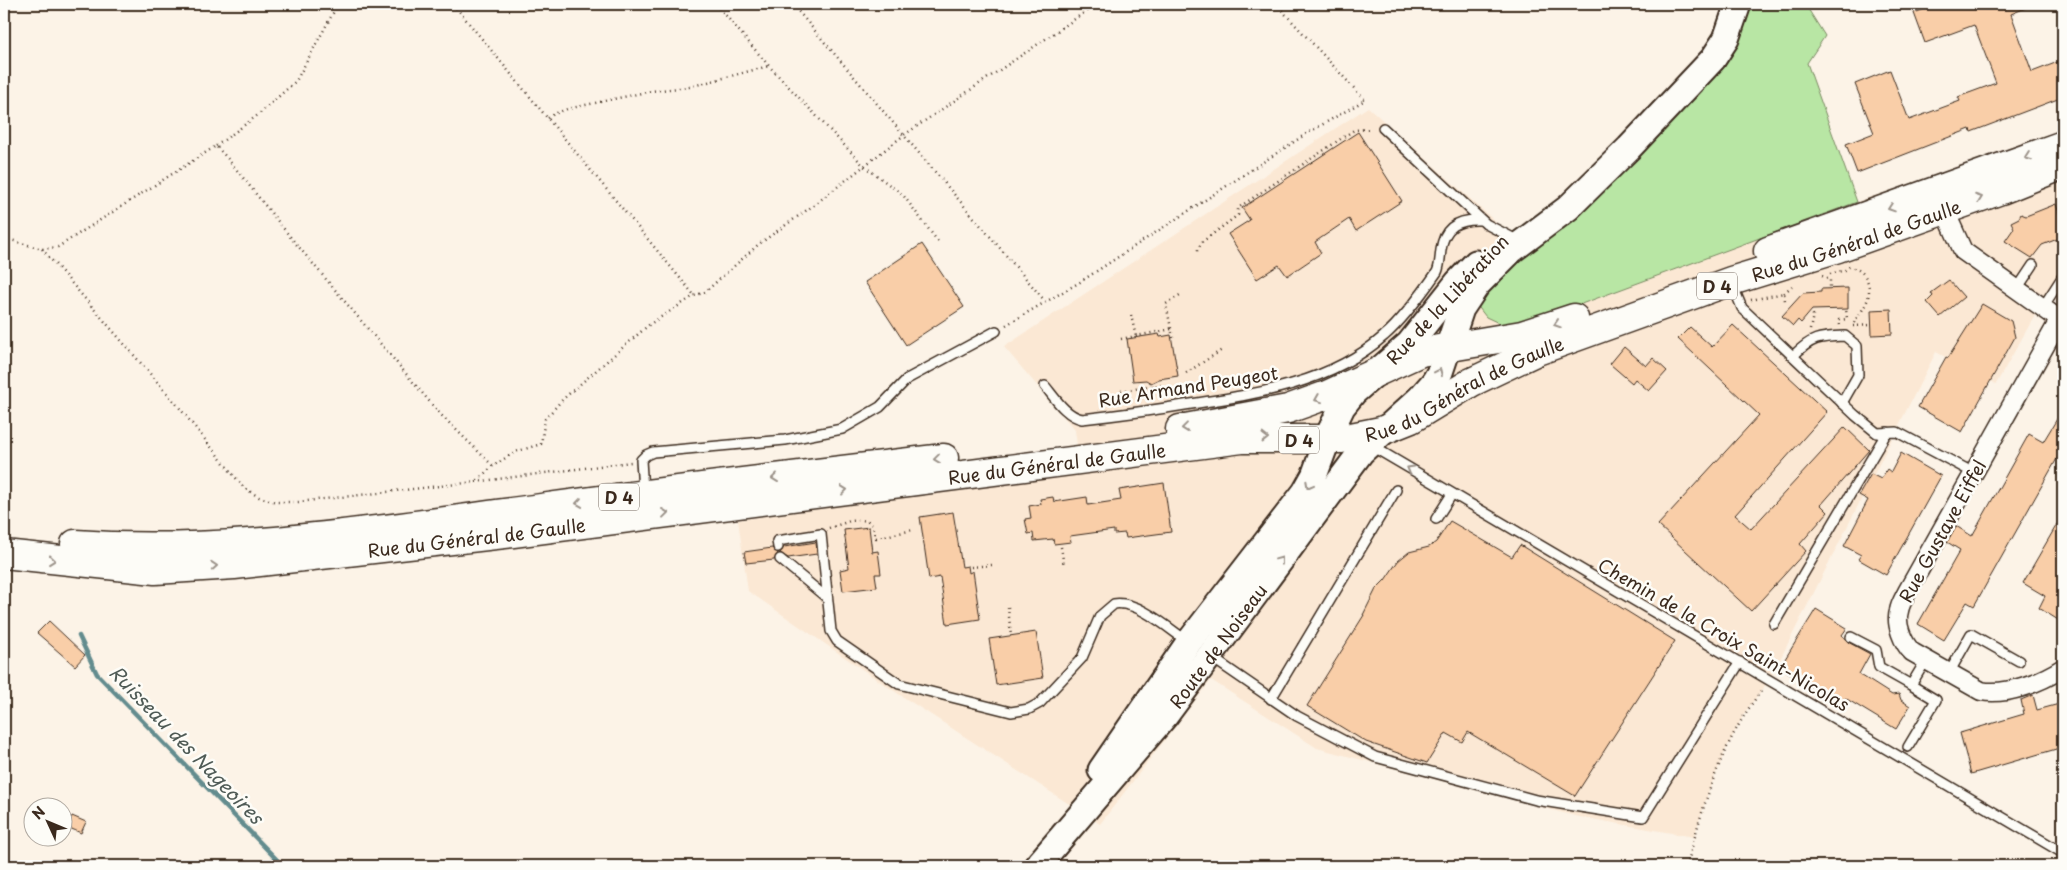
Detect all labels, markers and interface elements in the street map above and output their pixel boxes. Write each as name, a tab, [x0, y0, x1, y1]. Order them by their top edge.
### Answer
one-way arrow	[2024, 151, 2033, 161]
street label: Rue du Général de Gaulle	[1748, 192, 1964, 287]
one-way arrow	[1975, 194, 1983, 204]
one-way arrow	[1887, 202, 1896, 212]
street label: Rue de la Libération	[1379, 228, 1515, 370]
road number: D 4	[1697, 272, 1737, 300]
one-way arrow	[1553, 318, 1561, 328]
street label: Rue du Général de Gaulle	[1362, 329, 1567, 447]
street label: Rue Armand Peugeot	[1096, 358, 1280, 414]
one-way arrow	[1433, 368, 1444, 377]
one-way arrow	[1314, 393, 1322, 403]
one-way arrow	[1180, 422, 1188, 433]
road number: D 4	[1279, 426, 1319, 454]
one-way arrow	[1262, 433, 1270, 443]
street label: Rue du Général de Gaulle	[946, 435, 1167, 490]
one-way arrow	[932, 453, 940, 464]
street label: Rue Gustave Eiffel	[1892, 455, 1992, 607]
one-way arrow	[1406, 466, 1415, 476]
one-way arrow	[771, 472, 779, 483]
one-way arrow	[1305, 480, 1315, 489]
road number: D 4	[599, 484, 639, 511]
one-way arrow	[840, 485, 848, 496]
one-way arrow	[575, 497, 583, 507]
one-way arrow	[662, 508, 670, 519]
street label: Rue du Général de Gaulle	[366, 510, 587, 563]
street label: Chemin de la Croix Saint-Nicolas	[1593, 551, 1855, 717]
one-way arrow	[48, 555, 56, 566]
one-way arrow	[1274, 557, 1283, 566]
one-way arrow	[210, 561, 218, 572]
street label: Route de Noiseau	[1162, 578, 1273, 713]
water label: Ruisseau des Nageoires	[104, 658, 272, 831]
north arrow	[22, 798, 72, 848]
text: N	[27, 801, 50, 824]

